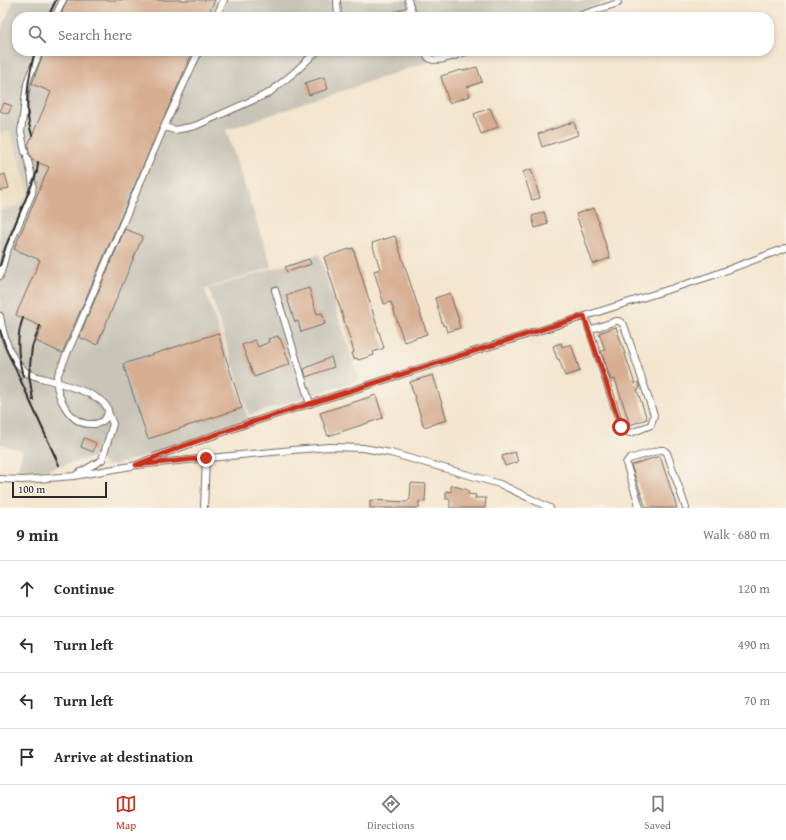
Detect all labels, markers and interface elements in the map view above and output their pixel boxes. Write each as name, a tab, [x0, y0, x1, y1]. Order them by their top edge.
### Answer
search box	[12, 12, 774, 56]
icon: search	[26, 23, 48, 45]
text: Search here	[58, 24, 132, 45]
route start	[612, 418, 630, 436]
route end	[197, 449, 215, 467]
scale bar	[12, 480, 107, 499]
text: 100 m	[18, 481, 45, 497]
text: 9 min	[16, 522, 58, 547]
text: Walk · 680 m	[703, 525, 770, 544]
icon: ahead	[16, 578, 38, 600]
text: Continue	[54, 578, 115, 599]
text: 120 m	[738, 579, 770, 598]
icon: left	[16, 634, 38, 656]
text: Turn left	[54, 634, 113, 655]
text: 490 m	[738, 635, 770, 654]
icon: left	[16, 690, 38, 712]
text: Turn left	[54, 690, 113, 711]
text: 70 m	[744, 691, 770, 710]
icon: arrive	[16, 746, 38, 768]
text: Arrive at destination	[54, 746, 193, 767]
tab: Map	[115, 793, 137, 833]
tab: Directions	[367, 793, 414, 833]
tab: Saved	[644, 793, 671, 833]

